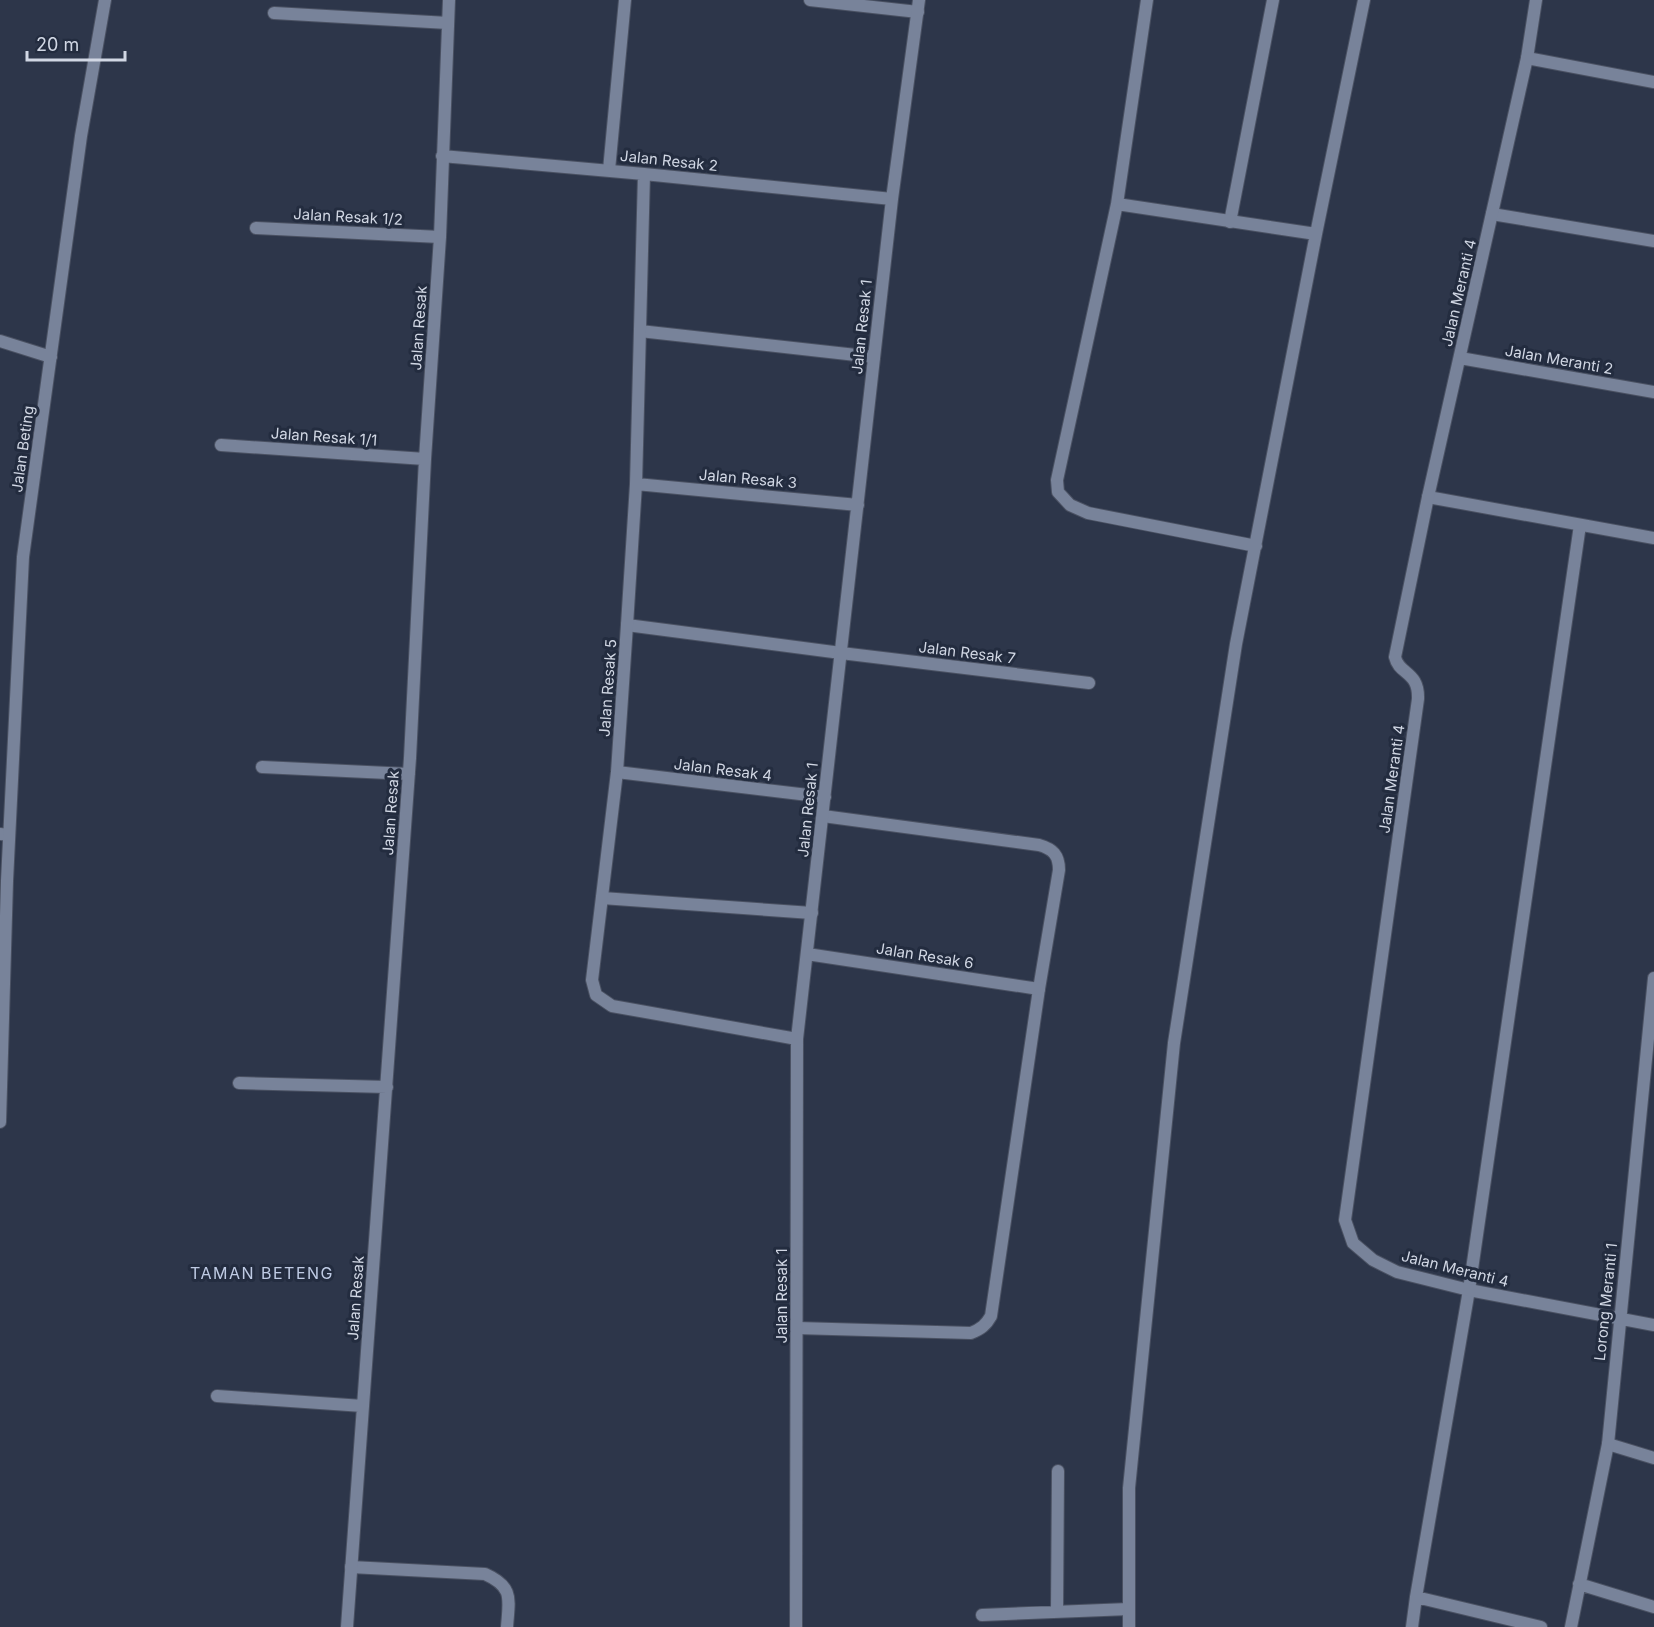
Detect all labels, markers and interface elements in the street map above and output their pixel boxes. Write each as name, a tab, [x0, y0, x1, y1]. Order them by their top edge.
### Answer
scale bar	[27, 24, 124, 62]
text: 20 m	[36, 34, 79, 55]
street label: Jalan Resak 2	[619, 146, 719, 175]
street label: Jalan Resak 1/2	[293, 204, 403, 229]
street label: Jalan Meranti 4	[1437, 237, 1480, 349]
street label: Jalan Resak 1	[847, 279, 876, 375]
street label: Jalan Resak	[406, 284, 431, 371]
street label: Jalan Meranti 2	[1504, 341, 1615, 378]
street label: Jalan Beting	[7, 404, 38, 493]
street label: Jalan Resak 1/1	[270, 423, 378, 450]
street label: Jalan Resak 3	[698, 465, 798, 492]
street label: Jalan Resak 7	[917, 637, 1017, 668]
street label: Jalan Resak 5	[595, 638, 620, 738]
street label: Jalan Meranti 4	[1374, 723, 1409, 835]
street label: Jalan Resak 4	[673, 754, 773, 785]
street label: Jalan Resak 1	[793, 762, 822, 858]
street label: Jalan Resak	[378, 769, 403, 856]
street label: Jalan Resak 6	[875, 938, 975, 973]
street label: Lorong Meranti 1	[1590, 1242, 1621, 1362]
street label: Jalan Meranti 4	[1400, 1246, 1511, 1291]
street label: Jalan Resak 1	[772, 1248, 791, 1344]
street label: Jalan Resak	[343, 1254, 368, 1341]
district label: TAMAN BETENG	[190, 1263, 334, 1283]

